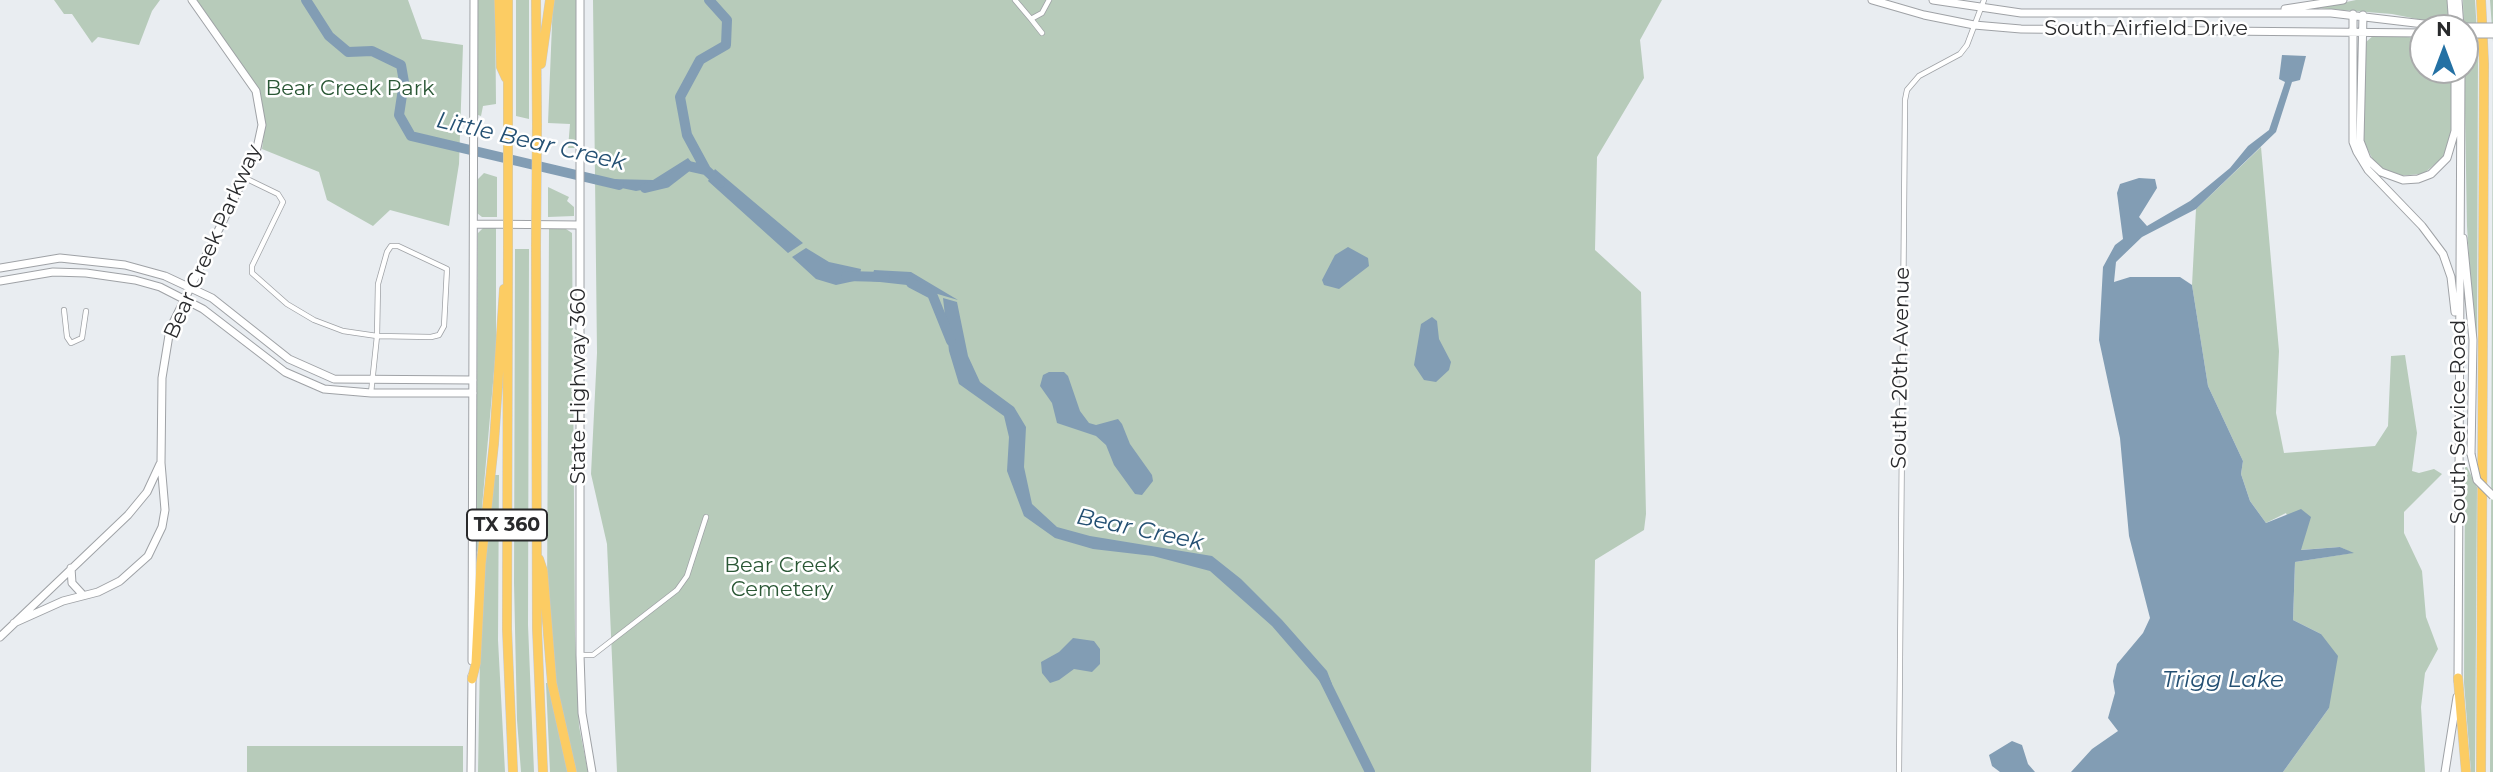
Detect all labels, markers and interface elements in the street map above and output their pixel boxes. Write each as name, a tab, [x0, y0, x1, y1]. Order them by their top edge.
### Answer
north arrow	[2409, 14, 2479, 84]
street label: South Airfield Drive	[2044, 16, 2248, 42]
text: N	[2436, 18, 2452, 41]
park label: Bear Creek Park	[266, 76, 434, 102]
water label: Little Bear Creek	[434, 107, 628, 177]
street label: Bear Creek Parkway	[159, 141, 267, 343]
street label: South 20th Avenue	[1887, 267, 1915, 469]
street label: State Highway 360	[566, 288, 592, 484]
street label: South Service Road	[2446, 320, 2472, 524]
water label: Bear Creek	[1074, 503, 1206, 557]
road number: TX 360	[467, 510, 547, 540]
park label: Bear Creek Cemetery	[724, 553, 840, 603]
water label: Trigg Lake	[2162, 666, 2284, 694]

